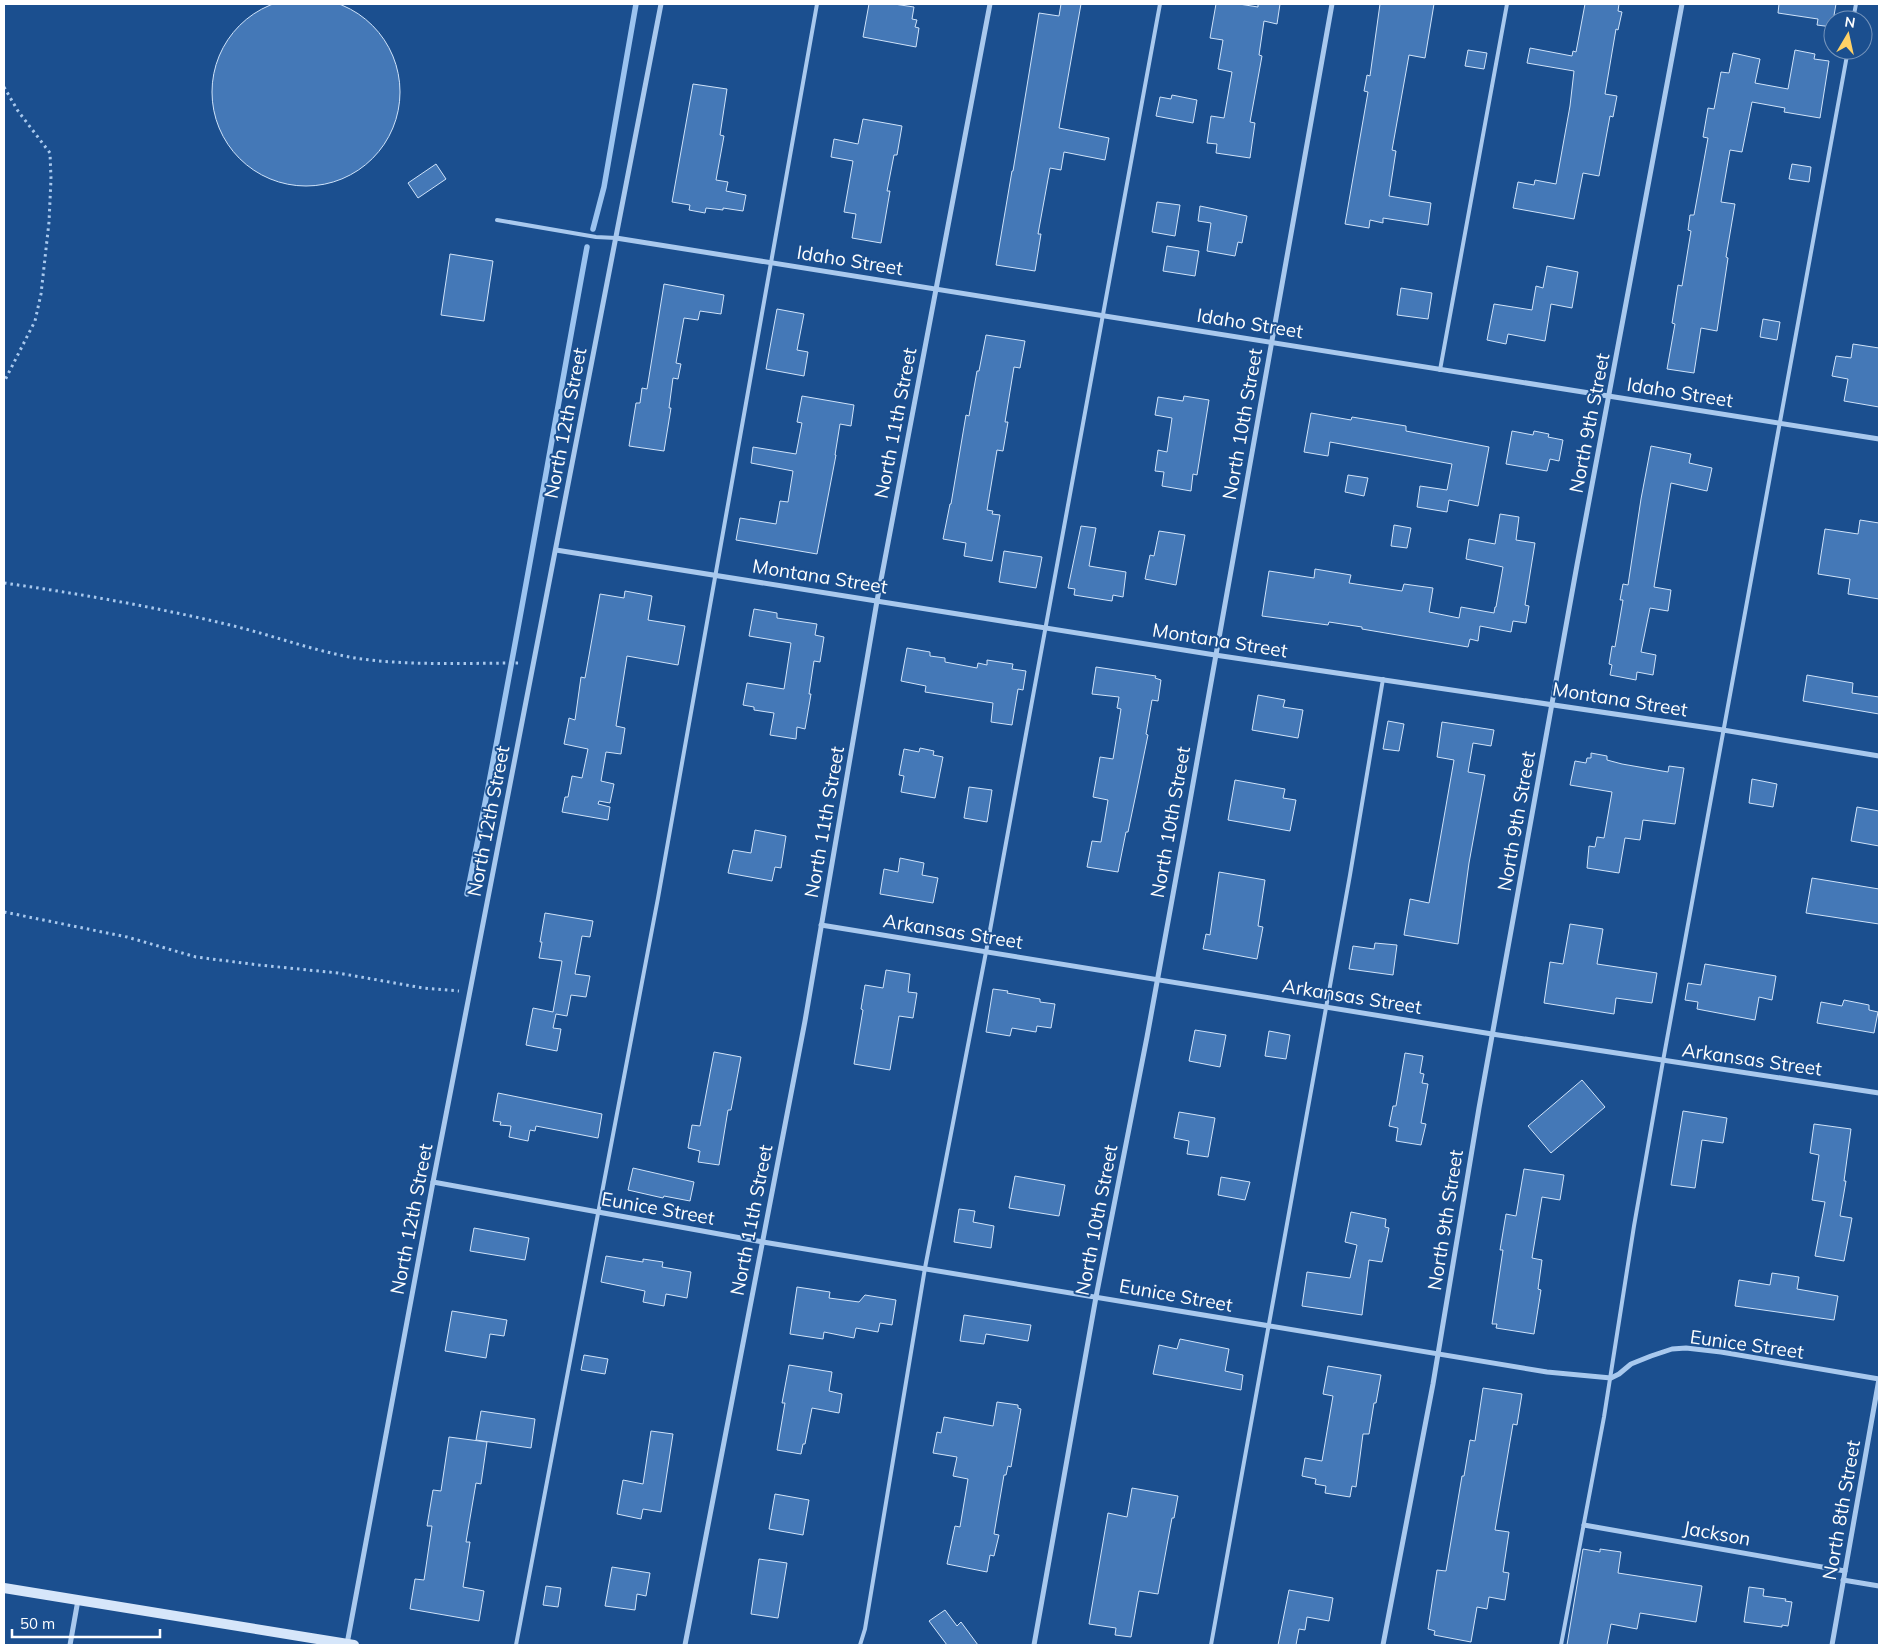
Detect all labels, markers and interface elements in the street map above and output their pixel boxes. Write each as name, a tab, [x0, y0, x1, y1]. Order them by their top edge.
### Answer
north arrow	[1823, 10, 1873, 60]
text: N	[1843, 12, 1857, 32]
street label: Idaho Street	[795, 240, 905, 280]
street label: Idaho Street	[1195, 303, 1305, 343]
street label: North 12th Street	[539, 345, 591, 501]
street label: North 11th Street	[869, 345, 921, 501]
street label: North 10th Street	[1217, 346, 1267, 502]
street label: North 9th Street	[1564, 351, 1614, 495]
street label: Idaho Street	[1625, 372, 1735, 412]
street label: Montana Street	[751, 553, 890, 599]
street label: Montana Street	[1151, 617, 1290, 663]
street label: Montana Street	[1551, 676, 1690, 722]
street label: North 12th Street	[462, 743, 514, 899]
street label: North 11th Street	[799, 744, 849, 900]
street label: North 10th Street	[1145, 744, 1195, 900]
street label: North 9th Street	[1492, 749, 1540, 893]
street label: Arkansas Street	[882, 908, 1025, 954]
street label: Arkansas Street	[1281, 973, 1424, 1019]
street label: Arkansas Street	[1681, 1037, 1824, 1081]
street label: North 12th Street	[385, 1141, 437, 1297]
street label: North 11th Street	[725, 1142, 777, 1298]
street label: North 10th Street	[1070, 1142, 1122, 1298]
street label: North 9th Street	[1422, 1148, 1468, 1292]
street label: Eunice Street	[599, 1186, 717, 1230]
street label: Eunice Street	[1117, 1273, 1235, 1317]
street label: Eunice Street	[1688, 1324, 1806, 1364]
street label: North 8th Street	[1817, 1438, 1865, 1582]
street label: Jackson	[1681, 1515, 1753, 1551]
scale bar	[12, 1606, 160, 1638]
text: 50 m	[20, 1614, 55, 1633]

